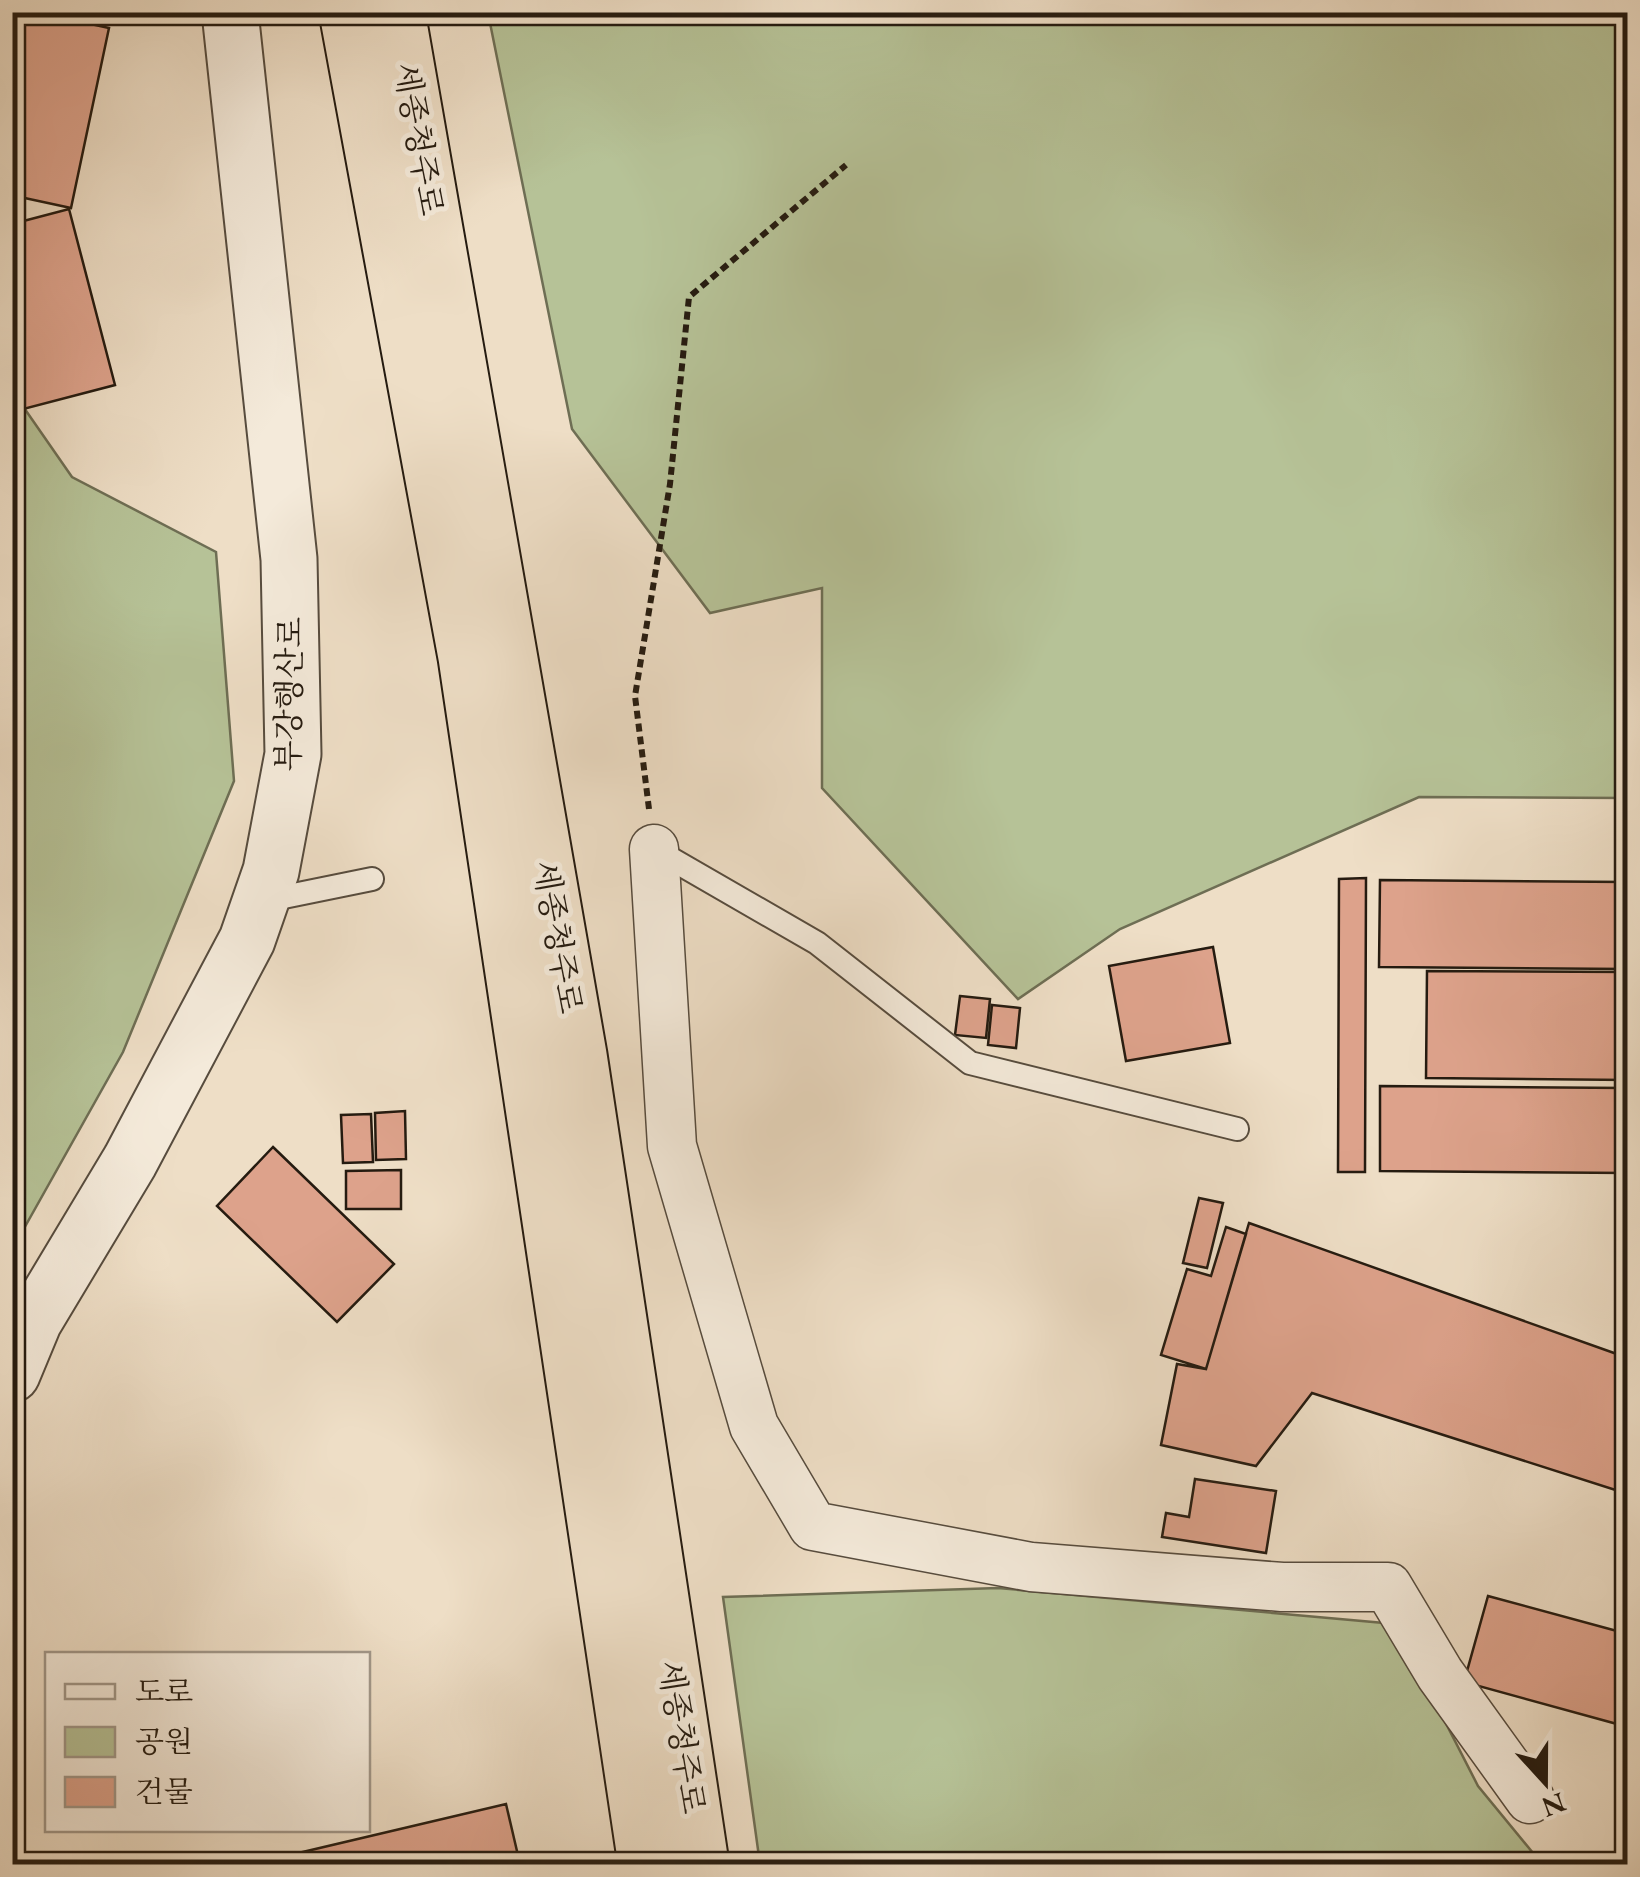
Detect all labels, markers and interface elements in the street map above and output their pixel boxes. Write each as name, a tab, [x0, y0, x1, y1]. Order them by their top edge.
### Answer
street label: 세종청주로	[385, 59, 453, 219]
street label: 부강행산로	[267, 616, 311, 772]
street label: 세종청주로	[524, 857, 592, 1017]
legend	[45, 1652, 370, 1832]
street label: 세종청주로	[649, 1657, 715, 1817]
text: 도로	[135, 1672, 193, 1711]
text: 공원	[135, 1722, 193, 1761]
north arrow	[1495, 1732, 1595, 1832]
text: 건물	[135, 1772, 193, 1811]
text: N	[1537, 1784, 1571, 1826]

